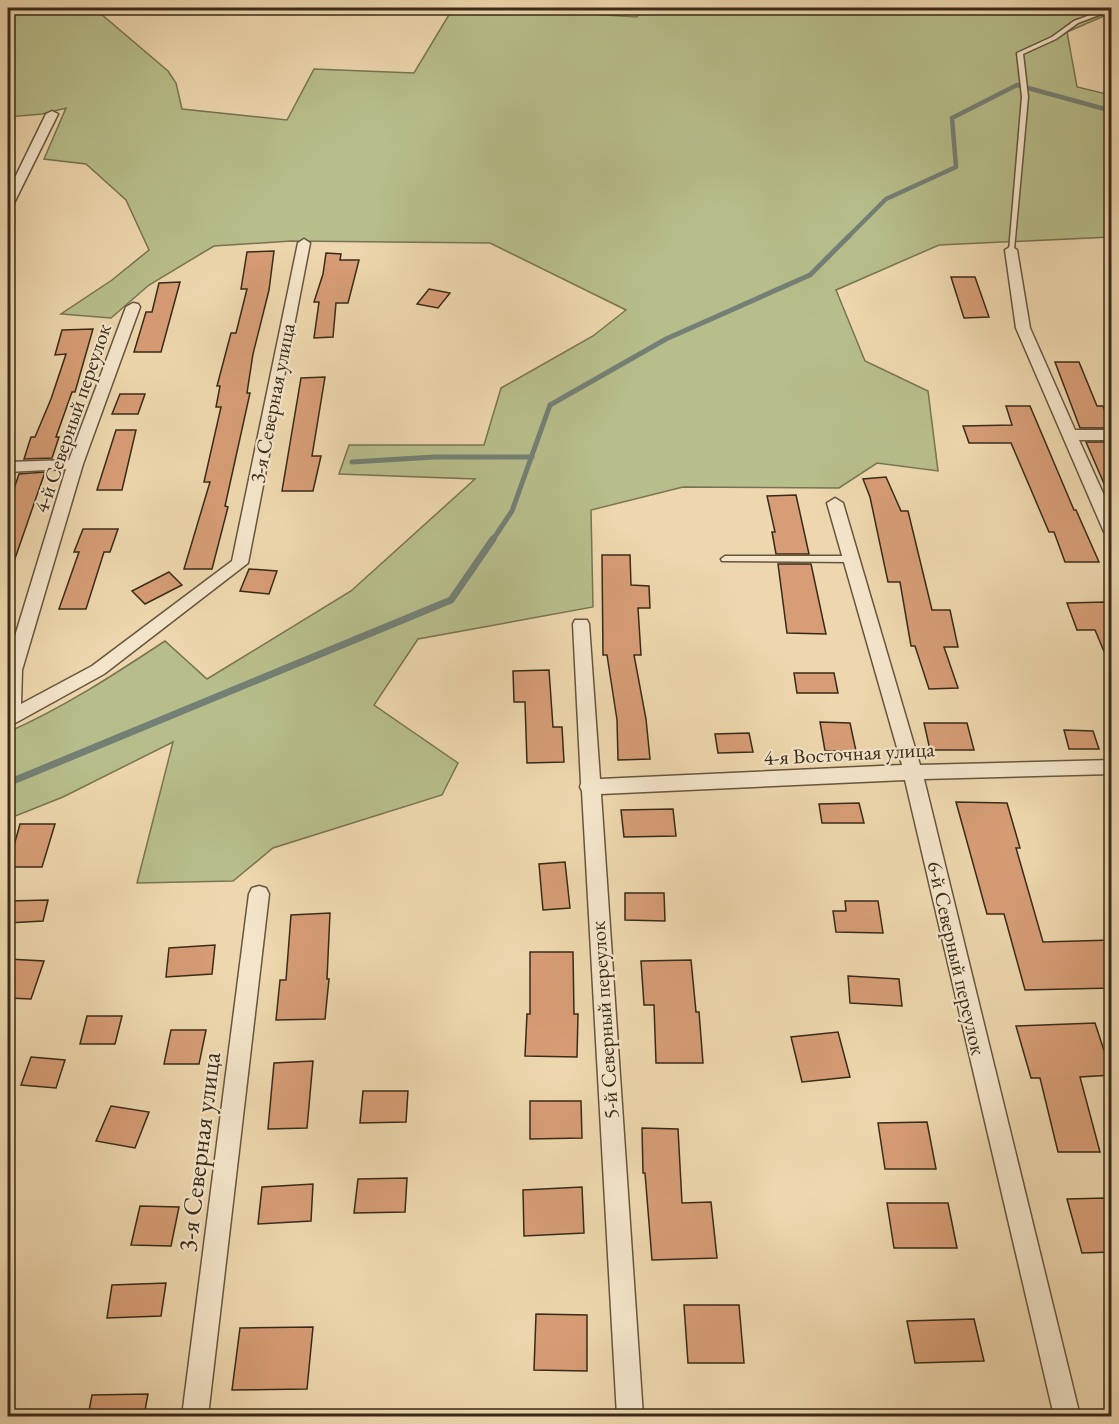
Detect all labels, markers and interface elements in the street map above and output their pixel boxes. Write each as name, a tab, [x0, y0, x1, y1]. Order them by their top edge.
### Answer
street label: 4-й Северный переулок	[27, 320, 117, 516]
street label: 3-я Северная улица	[243, 320, 301, 485]
street label: 4-я Восточная улица	[763, 735, 936, 771]
street label: 6-й Северный переулок	[922, 858, 992, 1058]
street label: 5-й Северный переулок	[584, 920, 624, 1120]
street label: 3-я Северная улица	[170, 1049, 228, 1254]

